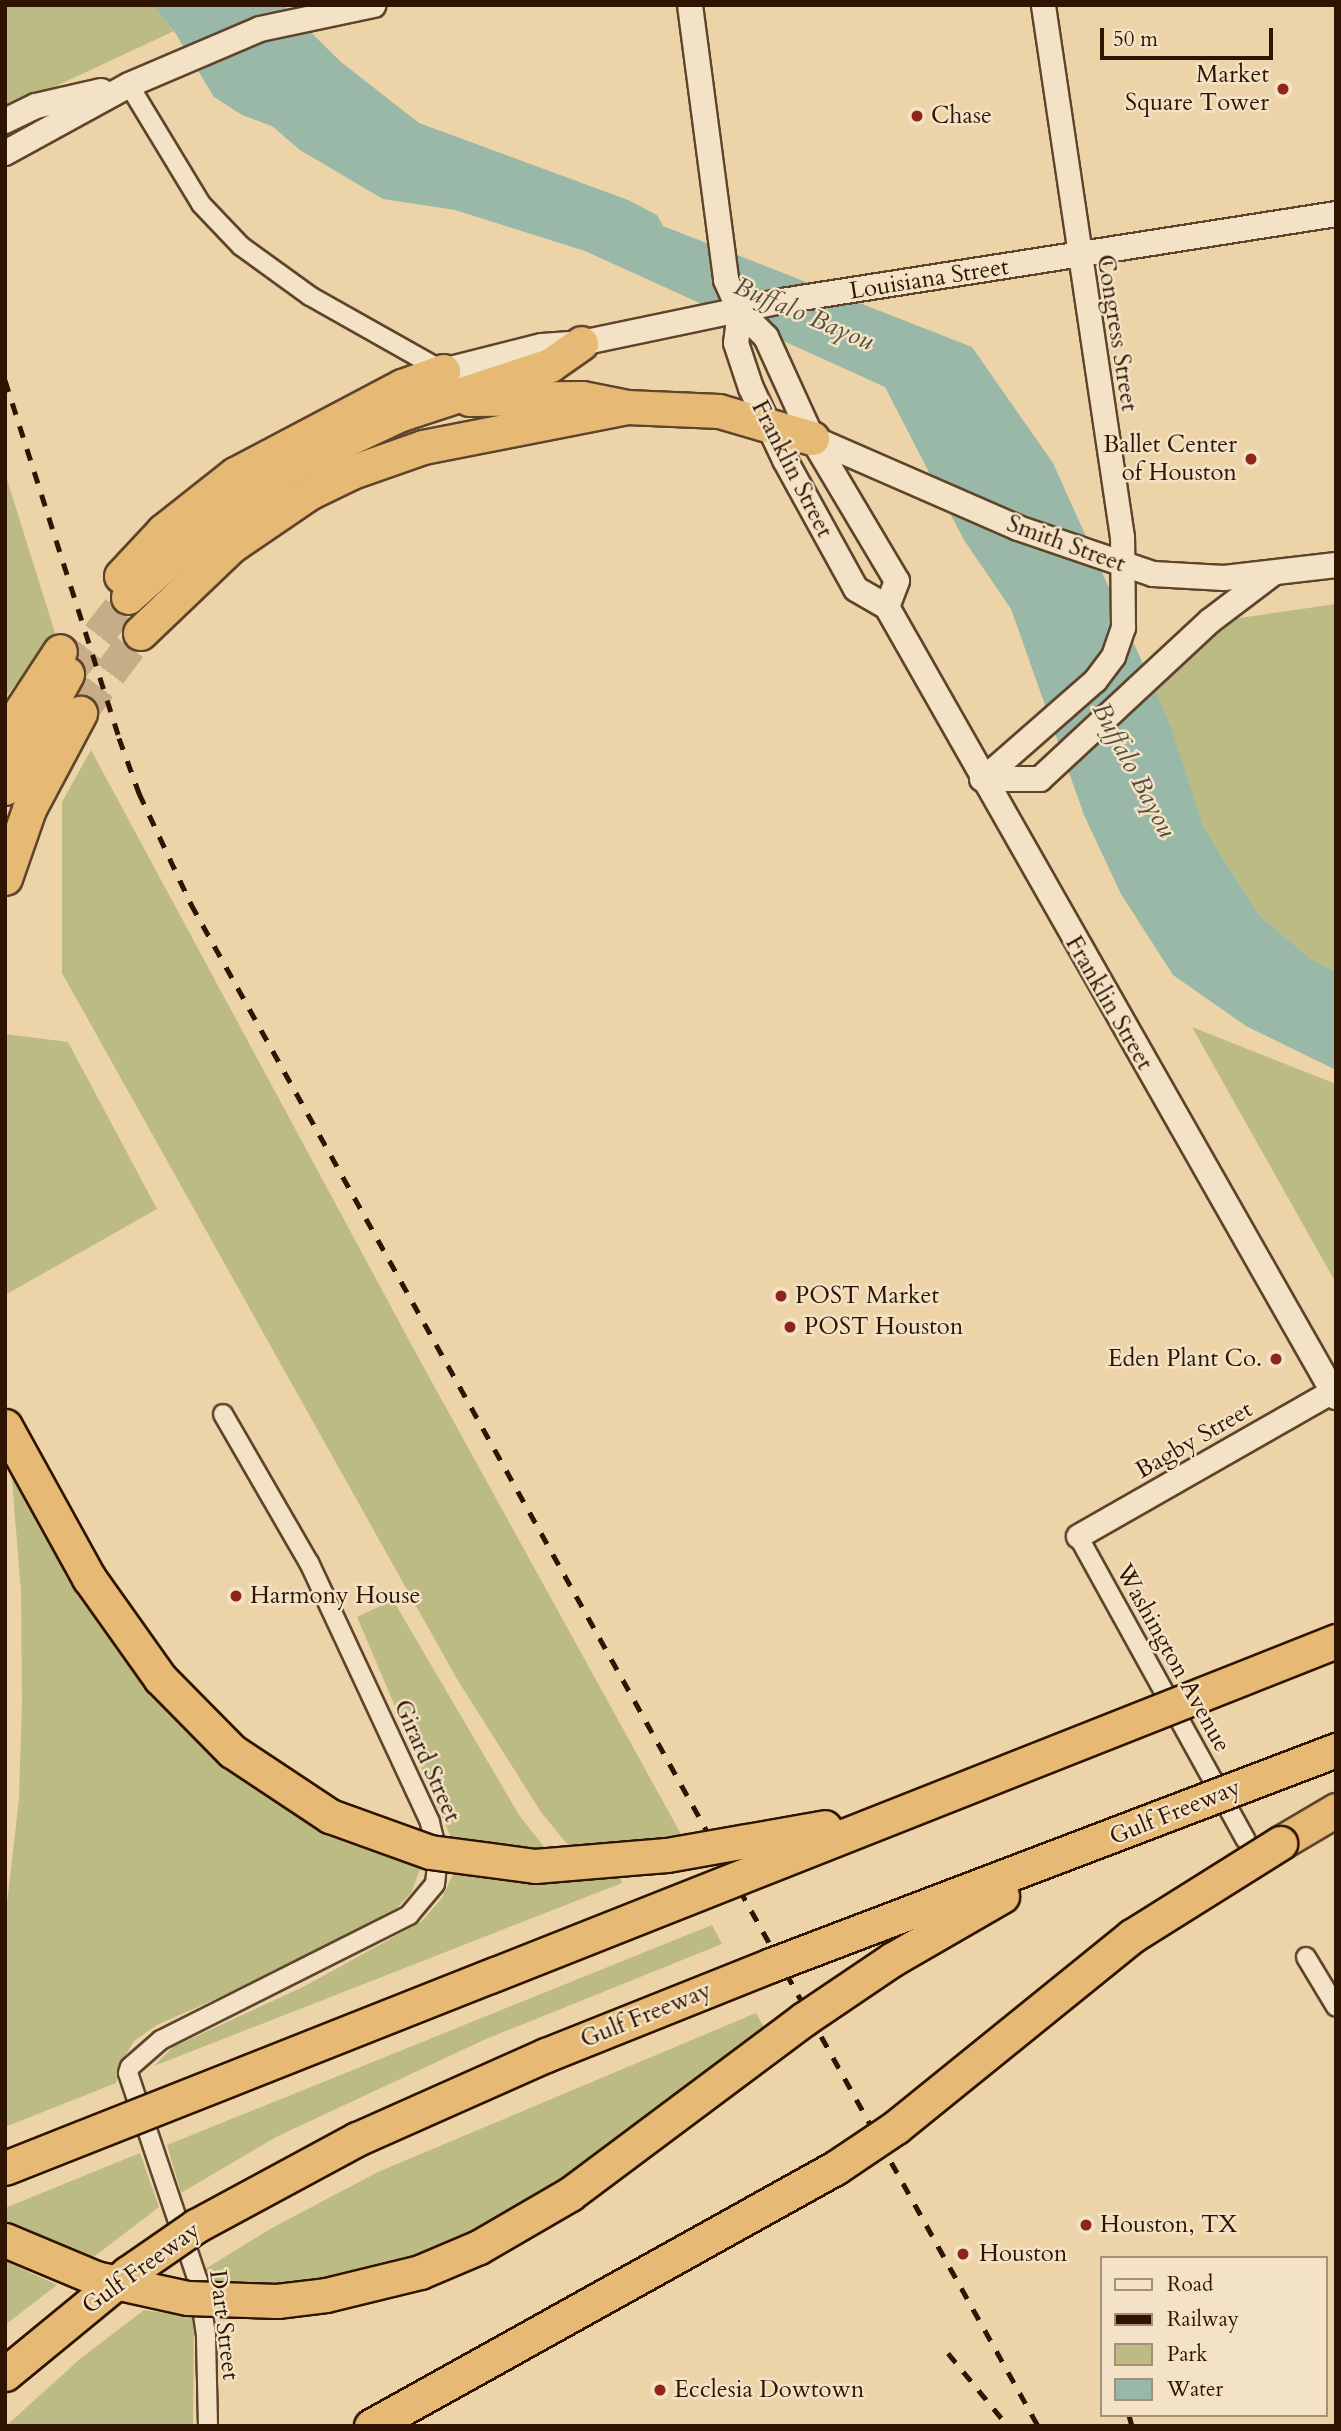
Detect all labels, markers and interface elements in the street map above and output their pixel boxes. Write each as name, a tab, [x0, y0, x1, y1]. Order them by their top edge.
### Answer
scale bar	[1103, 14, 1276, 58]
text: 50 m	[1113, 25, 1158, 54]
place label: Market Square Tower	[1125, 61, 1269, 117]
marker: Market Square Tower	[1275, 81, 1291, 97]
place label: Chase	[931, 102, 992, 130]
marker: Chase	[909, 108, 925, 124]
street label: Louisiana Street	[847, 252, 1011, 306]
street label: Congress Street	[1090, 253, 1144, 413]
water label: Buffalo Bayou	[729, 271, 879, 357]
street label: Franklin Street	[745, 396, 839, 542]
place label: Ballet Center of Houston	[1103, 431, 1237, 487]
marker: Ballet Center of Houston	[1243, 451, 1259, 467]
street label: Smith Street	[1003, 509, 1129, 579]
water label: Buffalo Bayou	[1085, 697, 1183, 843]
street label: Franklin Street	[1059, 931, 1159, 1075]
place label: POST Market	[795, 1282, 939, 1310]
marker: POST Market	[773, 1288, 789, 1304]
place label: POST Houston	[804, 1313, 963, 1341]
marker: POST Houston	[782, 1319, 798, 1335]
place label: Eden Plant Co.	[1108, 1345, 1262, 1373]
marker: Eden Plant Co.	[1268, 1351, 1284, 1367]
street label: Bagby Street	[1131, 1395, 1257, 1485]
street label: Washington Avenue	[1109, 1559, 1237, 1757]
place label: Harmony House	[250, 1582, 420, 1610]
marker: Harmony House	[228, 1588, 244, 1604]
street label: Girard Street	[387, 1695, 467, 1827]
street label: Gulf Freeway	[1105, 1773, 1245, 1851]
street label: Gulf Freeway	[576, 1976, 716, 2054]
place label: Houston, TX	[1100, 2211, 1237, 2239]
street label: Gulf Freeway	[76, 2216, 206, 2320]
marker: Houston, TX	[1078, 2217, 1094, 2233]
place label: Houston	[979, 2240, 1067, 2268]
marker: Houston	[953, 2244, 973, 2264]
legend	[1100, 2256, 1327, 2417]
street label: Dart Street	[203, 2268, 245, 2382]
text: Road	[1167, 2270, 1213, 2299]
text: Railway	[1167, 2305, 1239, 2334]
text: Park	[1167, 2340, 1207, 2369]
text: Water	[1167, 2375, 1223, 2404]
place label: Ecclesia Dowtown	[674, 2376, 864, 2404]
marker: Ecclesia Dowtown	[652, 2382, 668, 2398]

